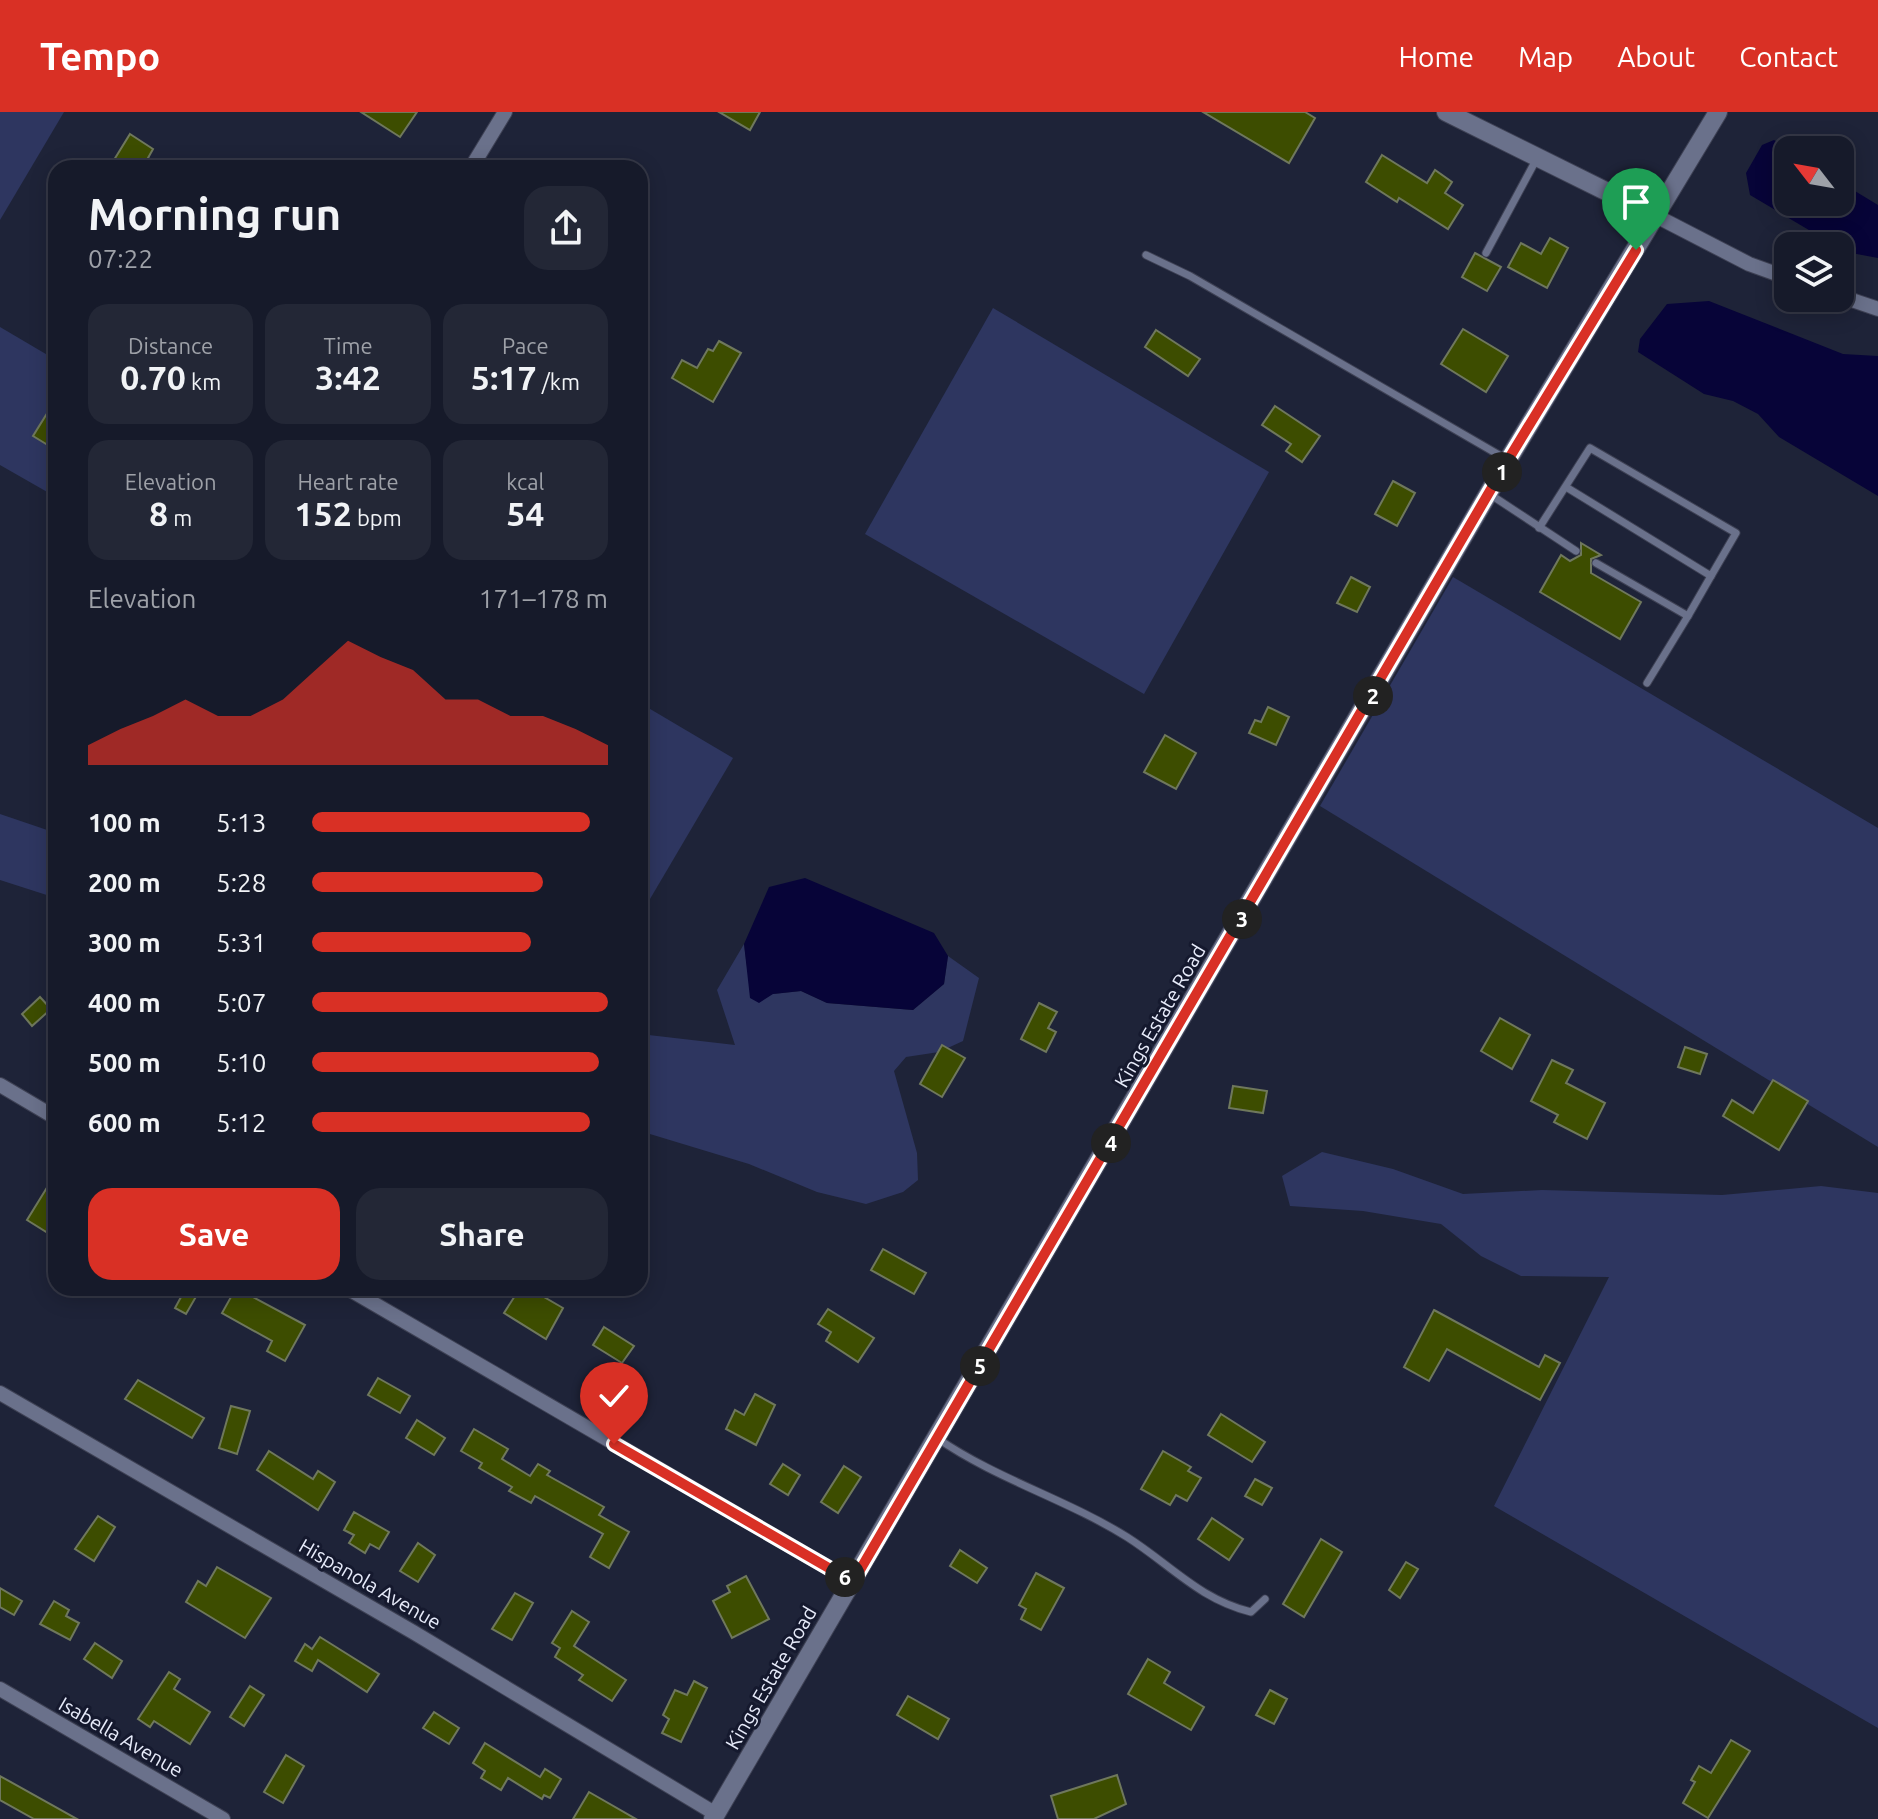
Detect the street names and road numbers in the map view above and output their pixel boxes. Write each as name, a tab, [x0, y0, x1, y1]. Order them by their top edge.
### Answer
street label: Kings Estate Road	[1109, 940, 1210, 1091]
street label: Hispanola Avenue	[295, 1534, 445, 1634]
street label: Kings Estate Road	[720, 1602, 821, 1753]
street label: Isabella Avenue	[55, 1692, 187, 1781]

